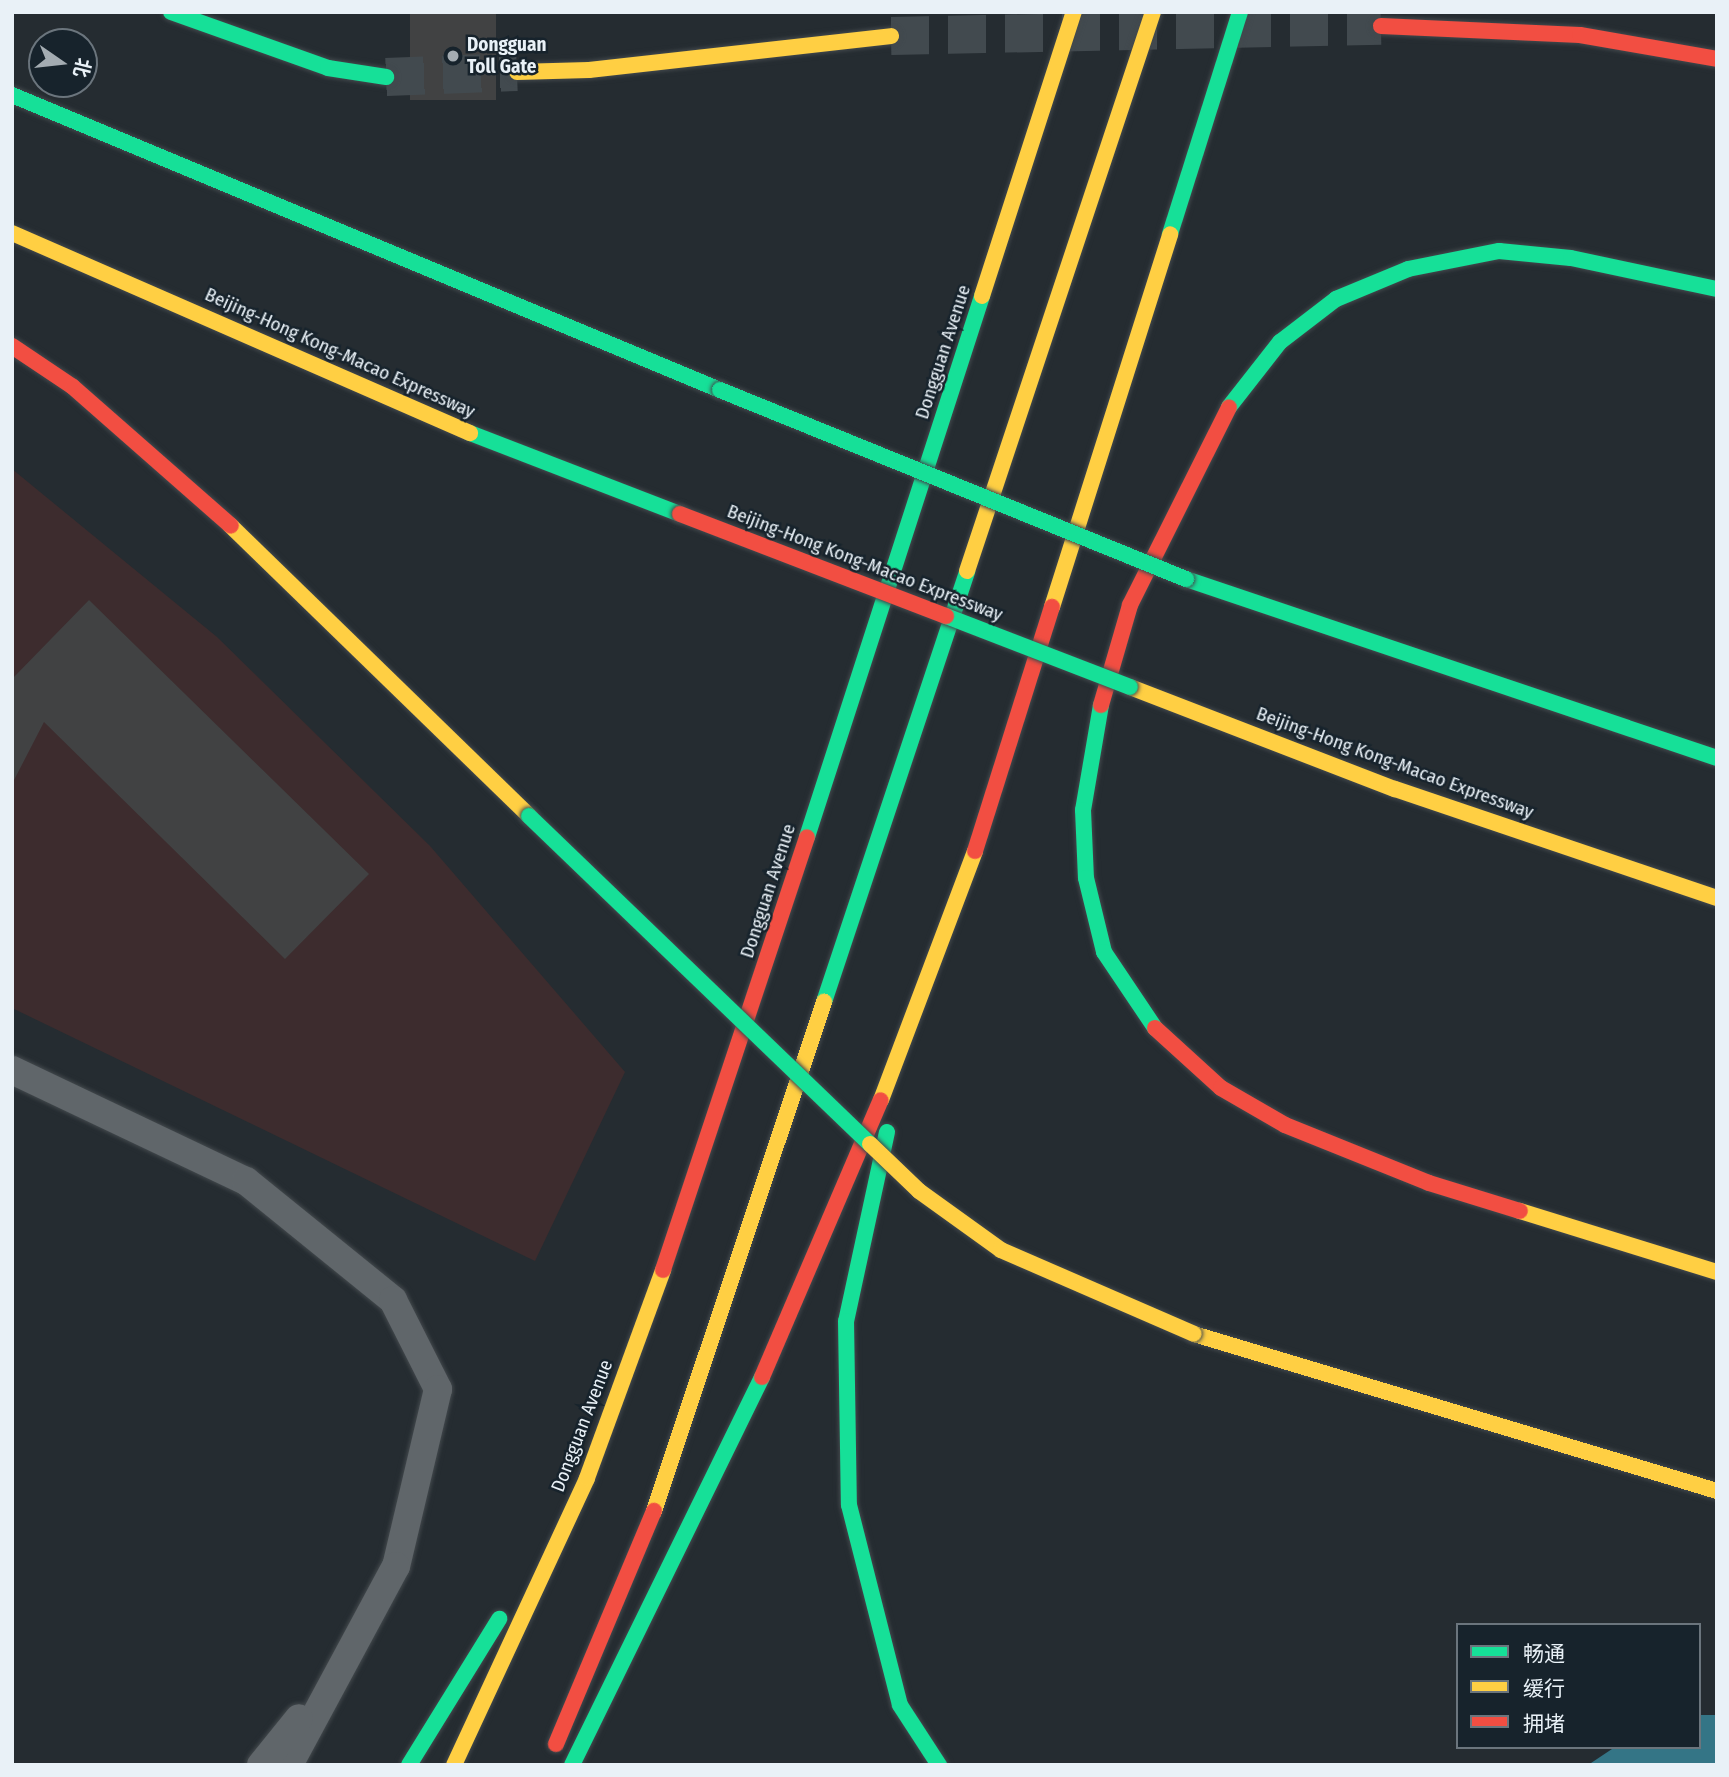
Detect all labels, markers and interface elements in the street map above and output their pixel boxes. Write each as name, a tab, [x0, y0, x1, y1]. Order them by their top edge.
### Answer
north arrow	[28, 28, 98, 98]
place label: Dongguan Toll Gate	[467, 34, 546, 78]
marker: Dongguan Toll Gate	[445, 48, 461, 64]
text: 北	[68, 56, 95, 80]
street label: Dongguan Avenue	[911, 282, 975, 422]
street label: Beijing-Hong Kong-Macao Expressway	[201, 283, 479, 423]
street label: Beijing-Hong Kong-Macao Expressway	[724, 500, 1006, 626]
street label: Beijing-Hong Kong-Macao Expressway	[1253, 702, 1537, 824]
street label: Dongguan Avenue	[736, 821, 800, 961]
street label: Dongguan Avenue	[546, 1357, 618, 1495]
legend	[1456, 1623, 1701, 1749]
text: 畅通	[1523, 1641, 1565, 1667]
text: 缓行	[1523, 1676, 1565, 1702]
text: 拥堵	[1523, 1711, 1565, 1737]

